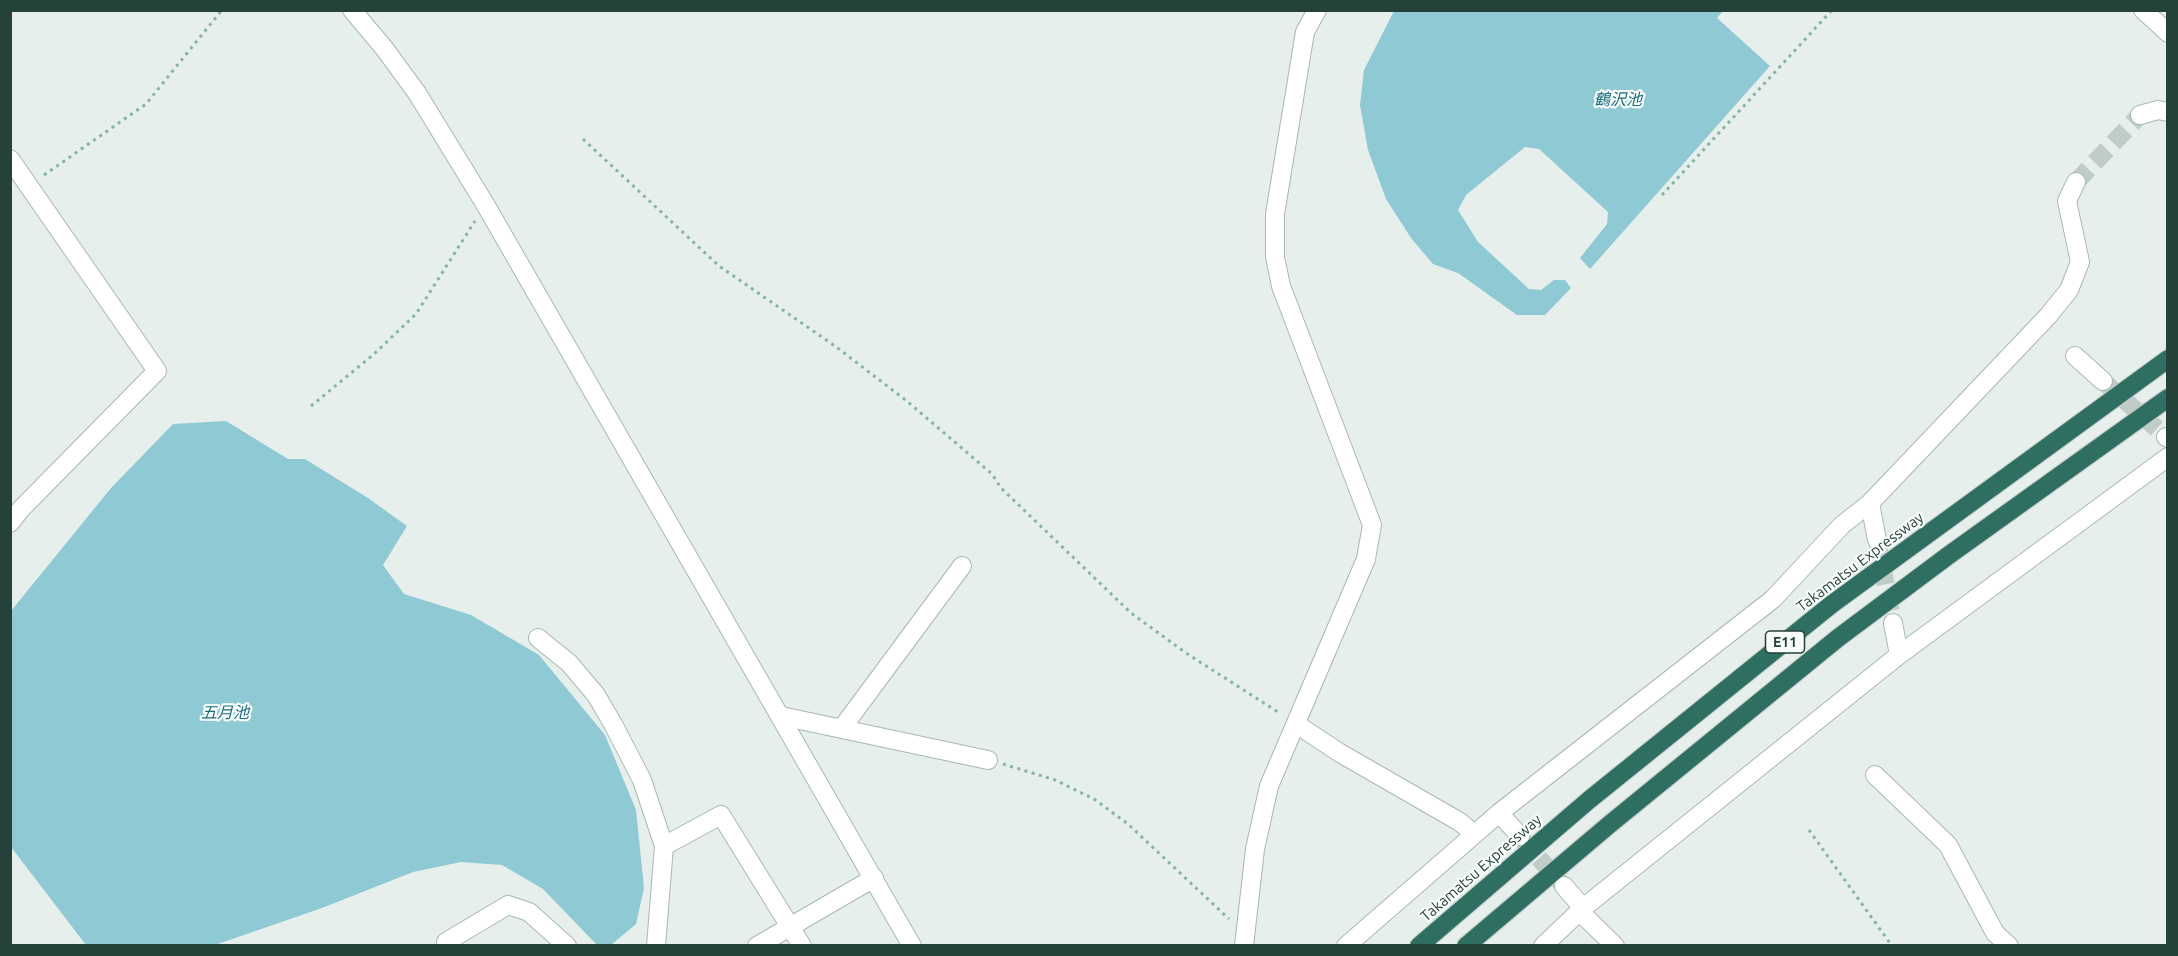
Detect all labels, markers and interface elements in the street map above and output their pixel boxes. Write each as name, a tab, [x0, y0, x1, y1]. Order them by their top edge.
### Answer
water label: 鶴沢池	[1594, 90, 1642, 110]
street label: Takamatsu Expressway	[1793, 508, 1927, 616]
road number: E11	[1766, 631, 1804, 653]
water label: 五月池	[201, 703, 249, 723]
street label: Takamatsu Expressway	[1417, 811, 1545, 925]

